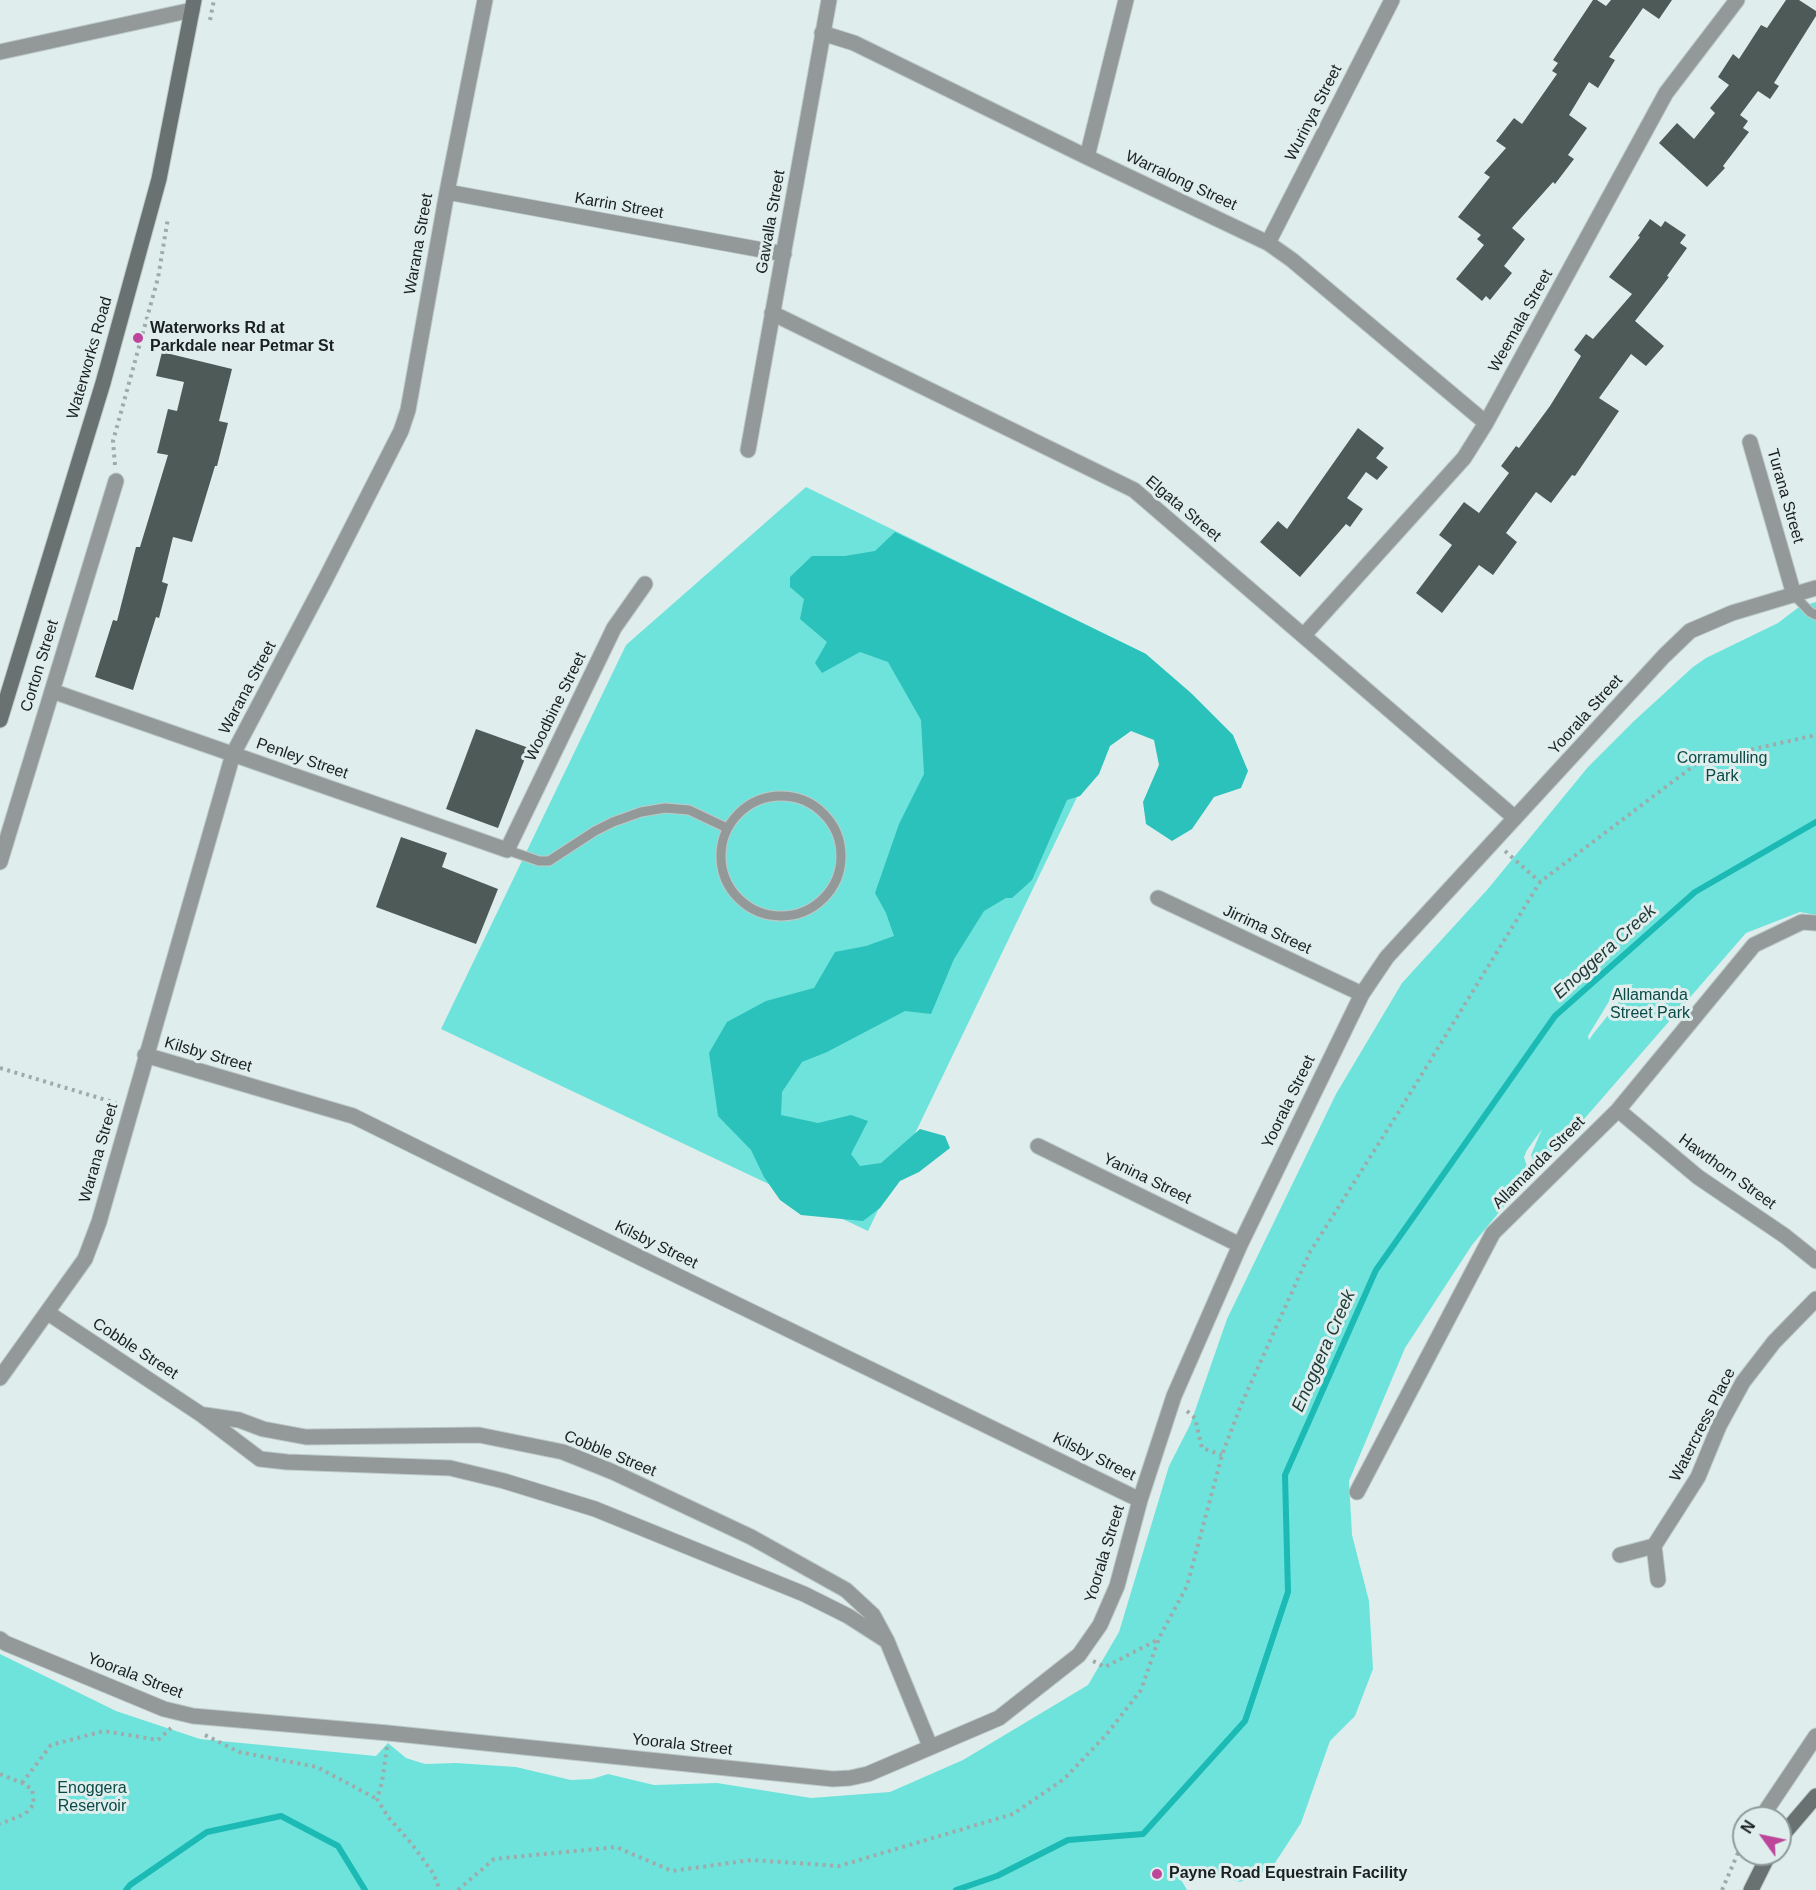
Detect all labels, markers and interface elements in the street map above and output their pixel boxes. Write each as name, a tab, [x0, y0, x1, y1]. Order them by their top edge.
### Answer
street label: Wurinya Street	[1281, 62, 1347, 164]
street label: Warralong Street	[1122, 147, 1240, 215]
street label: Gawalla Street	[752, 169, 790, 275]
street label: Karrin Street	[573, 189, 665, 223]
street label: Warana Street	[401, 192, 437, 296]
street label: Weemala Street	[1485, 266, 1557, 376]
street label: Waterworks Road	[63, 295, 117, 421]
place label: Waterworks Rd at Parkdale near Petmar St	[150, 319, 334, 357]
marker: Waterworks Rd at Parkdale near Petmar St	[131, 331, 145, 345]
street label: Turana Street	[1762, 447, 1808, 545]
street label: Elgata Street	[1141, 472, 1225, 546]
street label: Corton Street	[17, 618, 63, 714]
street label: Warana Street	[215, 638, 281, 738]
street label: Woodbine Street	[521, 649, 591, 765]
street label: Yoorala Street	[1545, 671, 1627, 759]
street label: Penley Street	[253, 734, 351, 784]
park label: Corramulling Park	[1677, 749, 1767, 787]
water label: Enoggera Creek	[1549, 900, 1661, 1004]
street label: Jirrima Street	[1220, 901, 1314, 959]
park label: Allamanda Street Park	[1610, 986, 1690, 1024]
street label: Kilsby Street	[162, 1033, 254, 1077]
street label: Yoorala Street	[1258, 1052, 1320, 1152]
street label: Warana Street	[76, 1101, 122, 1205]
street label: Allamanda Street	[1489, 1113, 1589, 1213]
street label: Hawthorn Street	[1675, 1130, 1779, 1214]
street label: Yanina Street	[1100, 1149, 1194, 1209]
street label: Kilsby Street	[611, 1217, 701, 1273]
water label: Enoggera Creek	[1287, 1287, 1361, 1415]
street label: Cobble Street	[89, 1314, 181, 1384]
street label: Watercress Place	[1666, 1365, 1740, 1485]
street label: Cobble Street	[561, 1427, 659, 1481]
street label: Kilsby Street	[1049, 1429, 1139, 1485]
street label: Yoorala Street	[1081, 1503, 1129, 1605]
street label: Yoorala Street	[85, 1649, 185, 1703]
street label: Yoorala Street	[631, 1730, 733, 1760]
park label: Enoggera Reservoir	[57, 1779, 127, 1817]
north arrow	[1732, 1806, 1792, 1866]
text: N	[1738, 1818, 1758, 1836]
place label: Payne Road Equestrain Facility	[1169, 1864, 1407, 1884]
marker: Payne Road Equestrain Facility	[1150, 1867, 1164, 1881]

